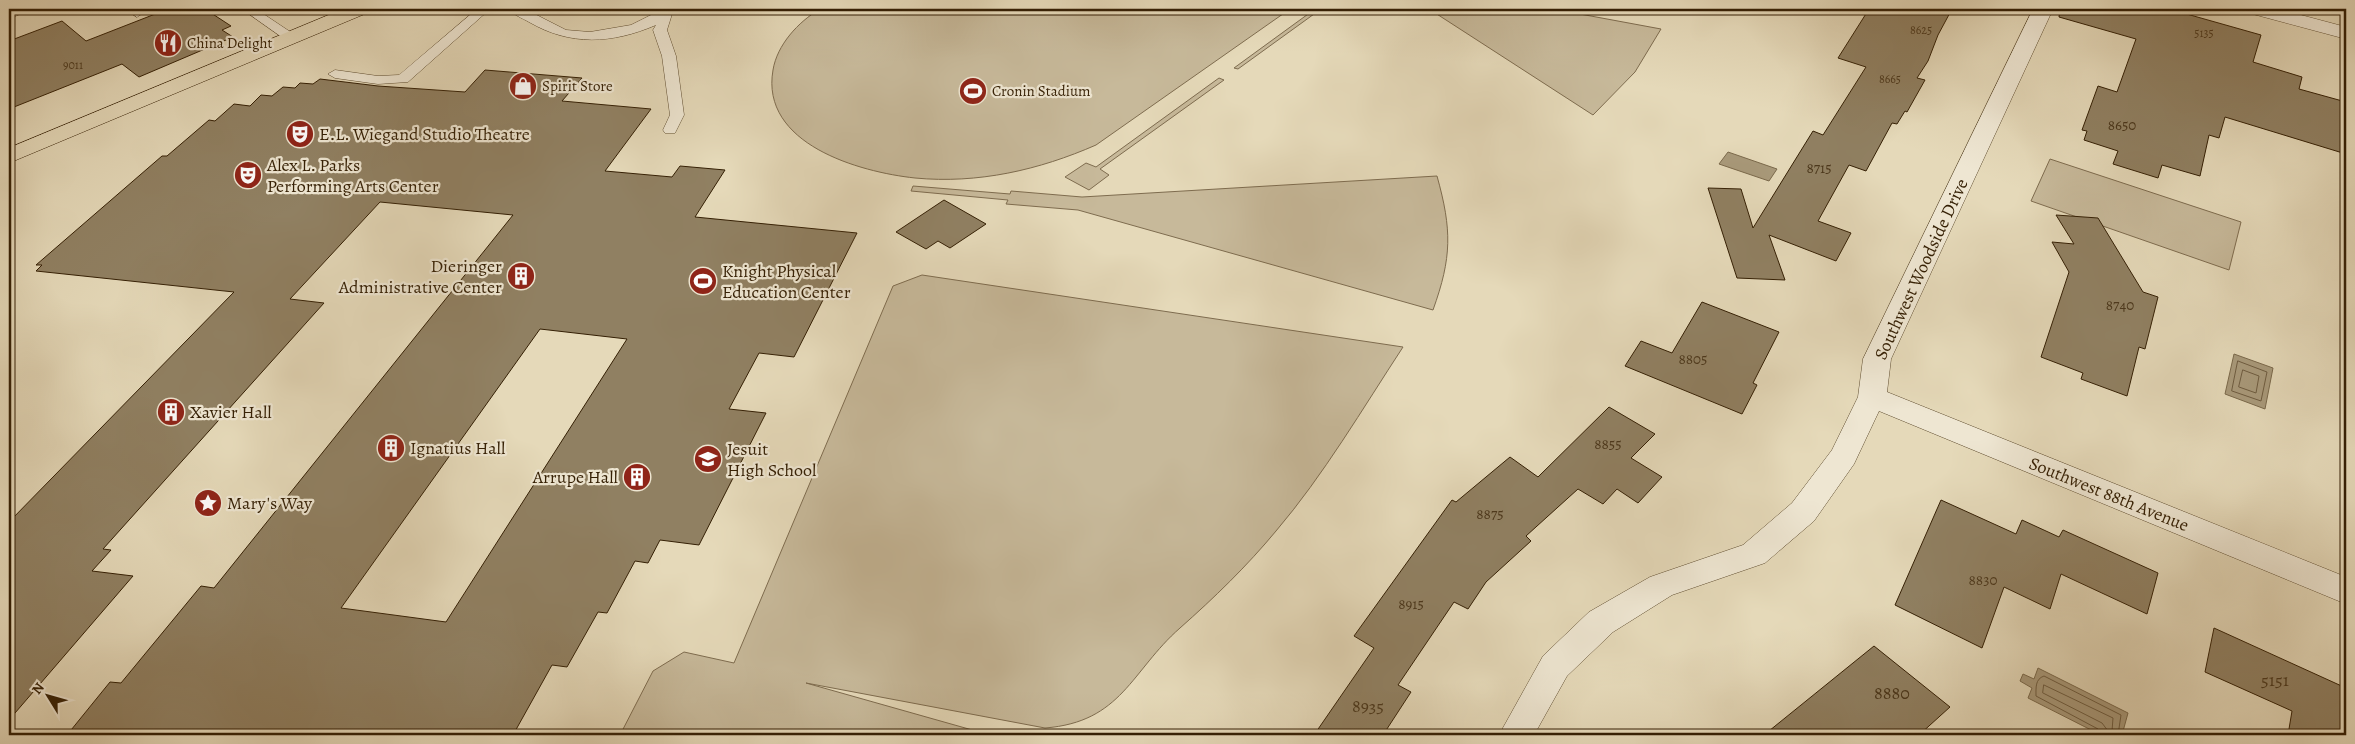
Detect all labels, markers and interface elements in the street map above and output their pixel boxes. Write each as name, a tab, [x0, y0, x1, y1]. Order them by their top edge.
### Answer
house number: 8625	[1910, 22, 1932, 38]
house number: 5135	[2194, 25, 2214, 41]
restaurant icon: China Delight	[153, 28, 183, 58]
place label: China Delight	[187, 33, 272, 53]
house number: 9011	[63, 57, 83, 73]
shop icon: Spirit Store	[508, 71, 538, 101]
house number: 8665	[1879, 71, 1901, 87]
place label: Spirit Store	[542, 76, 613, 96]
sports icon: Cronin Stadium	[958, 76, 988, 106]
place label: Cronin Stadium	[992, 81, 1091, 101]
house number: 8650	[2108, 115, 2136, 135]
theatre icon: E.L. Wiegand Studio Theatre	[285, 119, 315, 149]
place label: E.L. Wiegand Studio Theatre	[319, 122, 530, 146]
place label: Alex L. Parks Performing Arts Center	[266, 153, 439, 198]
house number: 8715	[1806, 158, 1832, 178]
theatre icon: Alex L. Parks Performing Arts Center	[233, 160, 263, 190]
street label: Southwest Woodside Drive	[1868, 175, 1974, 363]
place label: Dieringer Administrative Center	[338, 254, 502, 299]
place label: Knight Physical Education Center	[722, 259, 851, 304]
building icon: Dieringer Administrative Center	[506, 261, 536, 291]
sports icon: Knight Physical Education Center	[688, 266, 718, 296]
house number: 8740	[2106, 295, 2134, 315]
house number: 8805	[1679, 349, 1708, 369]
building icon: Xavier Hall	[156, 397, 186, 427]
place label: Xavier Hall	[190, 400, 272, 424]
building icon: Ignatius Hall	[376, 433, 406, 463]
house number: 8855	[1594, 434, 1622, 454]
place label: Ignatius Hall	[410, 436, 506, 460]
place label: Jesuit High School	[727, 437, 817, 482]
school or university icon: Jesuit High School	[693, 444, 723, 474]
street label: Southwest 88th Avenue	[2025, 451, 2193, 537]
building icon: Arrupe Hall	[622, 462, 652, 492]
place label: Arrupe Hall	[532, 465, 619, 489]
place icon: Mary's Way	[193, 488, 223, 518]
place label: Mary's Way	[227, 491, 313, 515]
house number: 8875	[1476, 504, 1504, 524]
house number: 8830	[1969, 570, 1997, 590]
house number: 8915	[1398, 594, 1424, 614]
house number: 5151	[2261, 668, 2289, 692]
north arrow	[22, 672, 72, 722]
text: N	[27, 679, 49, 698]
house number: 8880	[1874, 681, 1910, 705]
house number: 8935	[1352, 694, 1384, 718]

